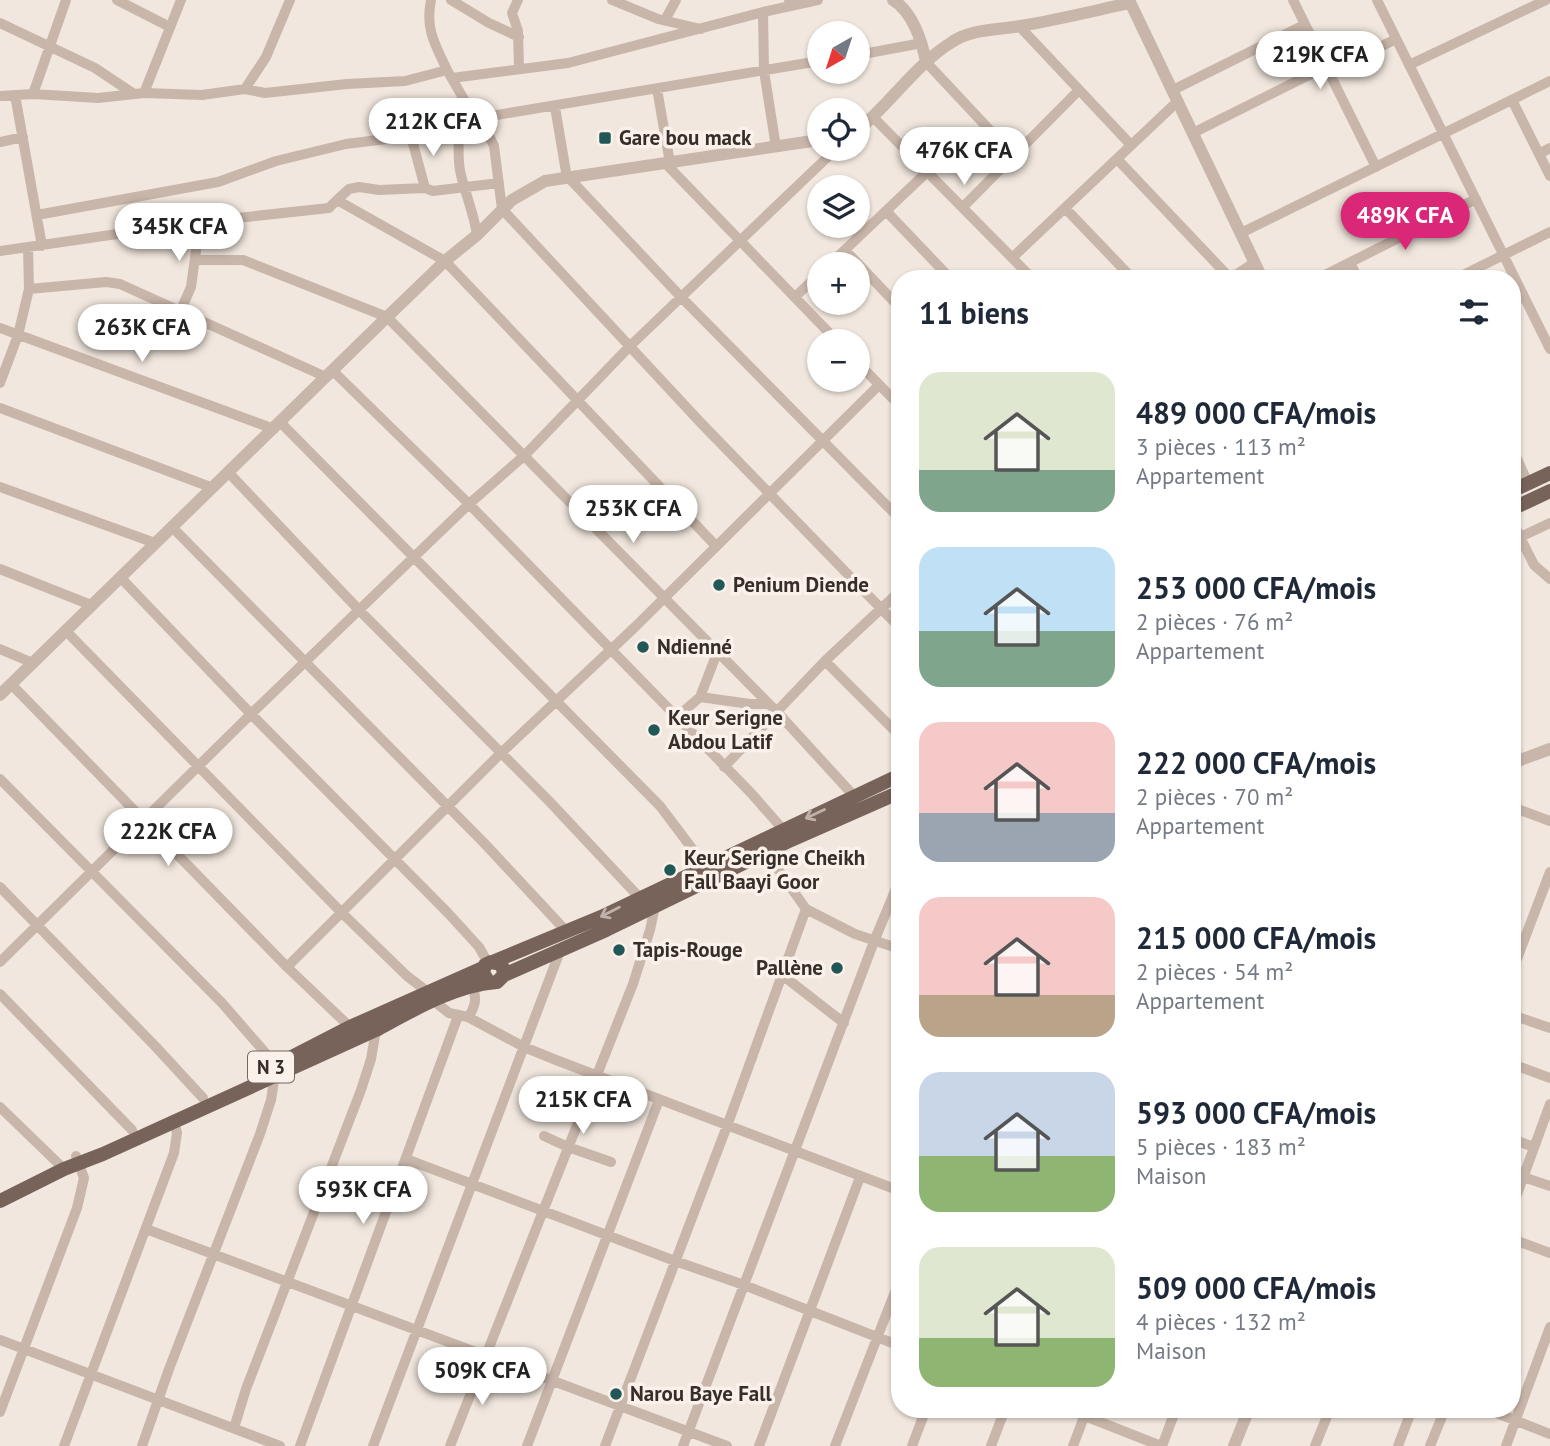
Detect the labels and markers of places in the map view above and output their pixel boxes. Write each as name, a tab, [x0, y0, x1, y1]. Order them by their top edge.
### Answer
pin: 219K CFA	[1248, 32, 1392, 91]
pin: 212K CFA	[361, 99, 505, 158]
place label: Gare bou mack	[619, 124, 752, 151]
pin: 476K CFA	[892, 128, 1036, 187]
marker: Gare bou mack	[597, 130, 613, 146]
pin: 489K CFA	[1333, 192, 1477, 252]
pin: 345K CFA	[107, 204, 251, 263]
pin: 263K CFA	[70, 304, 214, 364]
pin: 253K CFA	[561, 486, 705, 545]
place label: Penium Diende	[733, 571, 869, 598]
marker: Penium Diende	[711, 577, 727, 593]
place label: Ndienné	[657, 633, 732, 660]
marker: Ndienné	[635, 639, 651, 655]
place label: Keur Serigne Abdou Latif	[668, 704, 783, 755]
marker: Keur Serigne Abdou Latif	[646, 722, 662, 738]
pin: 222K CFA	[96, 808, 240, 868]
place label: Keur Serigne Cheikh Fall Baayi Goor	[684, 844, 865, 895]
marker: Keur Serigne Cheikh Fall Baayi Goor	[662, 862, 678, 878]
place label: Tapis-Rouge	[633, 936, 743, 963]
marker: Tapis-Rouge	[611, 942, 627, 958]
place label: Pallène	[756, 954, 823, 981]
marker: Pallène	[829, 960, 845, 976]
pin: 215K CFA	[511, 1076, 655, 1136]
pin: 593K CFA	[291, 1166, 435, 1226]
pin: 509K CFA	[410, 1348, 554, 1407]
place label: Narou Baye Fall	[630, 1380, 772, 1407]
marker: Narou Baye Fall	[608, 1386, 624, 1402]

